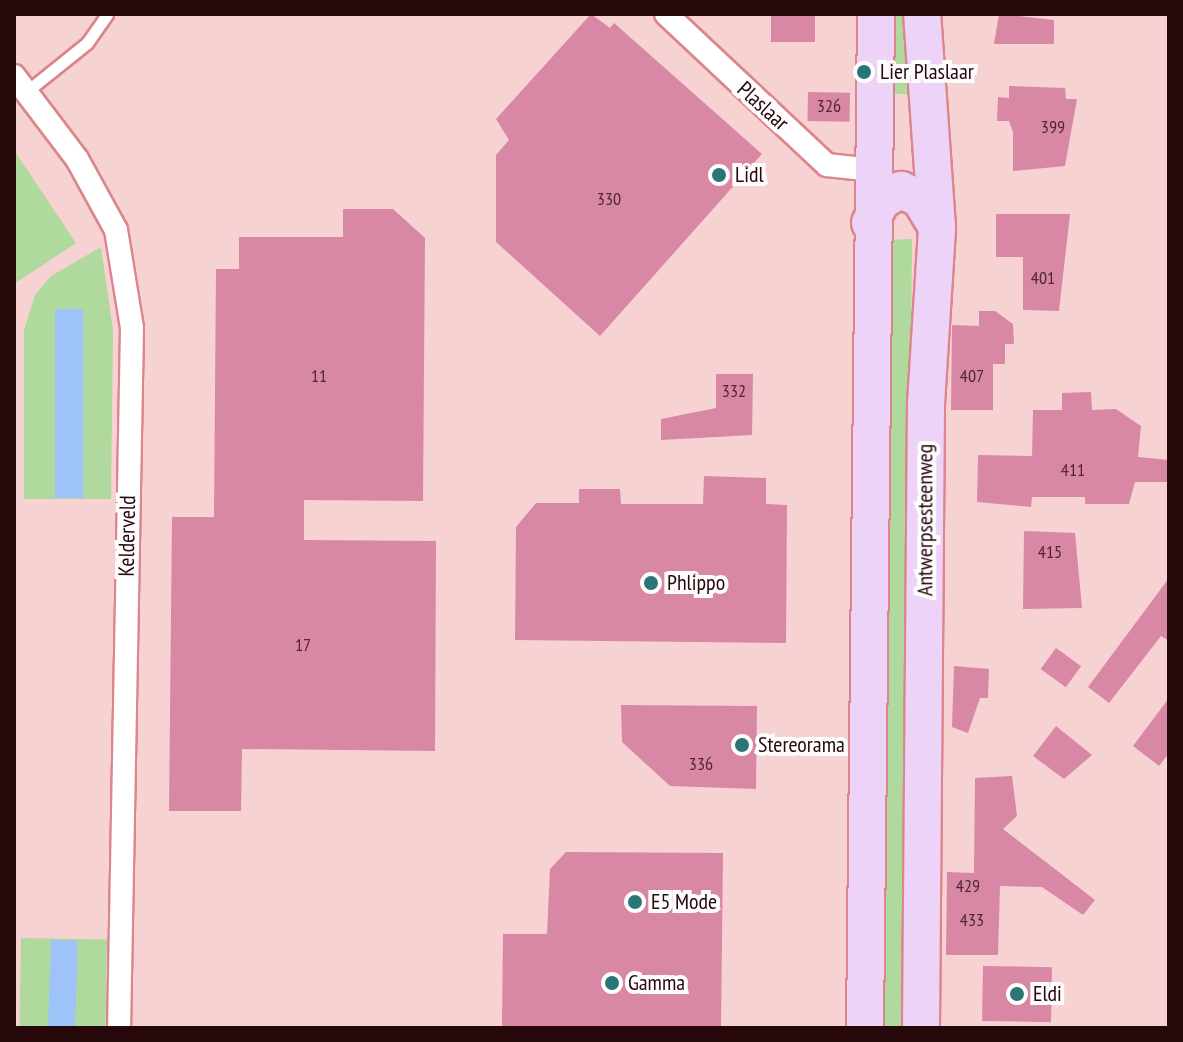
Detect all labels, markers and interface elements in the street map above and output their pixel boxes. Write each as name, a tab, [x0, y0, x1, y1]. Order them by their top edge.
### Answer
place label: Lier Plaslaar	[880, 59, 974, 85]
marker: Lier Plaslaar	[855, 63, 873, 81]
street label: Plaslaar	[732, 76, 794, 136]
house number: 326	[817, 95, 841, 117]
house number: 399	[1041, 116, 1065, 138]
place label: Lidl	[735, 162, 764, 188]
marker: Lidl	[710, 166, 728, 184]
house number: 330	[597, 188, 621, 210]
house number: 401	[1031, 267, 1055, 289]
house number: 11	[311, 365, 327, 387]
house number: 407	[960, 365, 984, 387]
house number: 332	[722, 380, 746, 402]
street label: Antwerpsesteenweg	[912, 444, 938, 596]
house number: 411	[1061, 459, 1085, 481]
street label: Kelderveld	[113, 495, 141, 577]
house number: 415	[1038, 541, 1062, 563]
place label: Phlippo	[667, 570, 725, 596]
marker: Phlippo	[642, 574, 660, 592]
house number: 17	[295, 634, 311, 656]
place label: Stereorama	[758, 732, 845, 758]
marker: Stereorama	[733, 736, 751, 754]
house number: 336	[689, 753, 713, 775]
house number: 429	[956, 875, 980, 897]
place label: E5 Mode	[651, 889, 717, 915]
marker: E5 Mode	[626, 893, 644, 911]
house number: 433	[960, 909, 984, 931]
place label: Gamma	[628, 970, 685, 996]
marker: Gamma	[603, 974, 621, 992]
place label: Eldi	[1033, 981, 1062, 1007]
marker: Eldi	[1008, 985, 1026, 1003]

